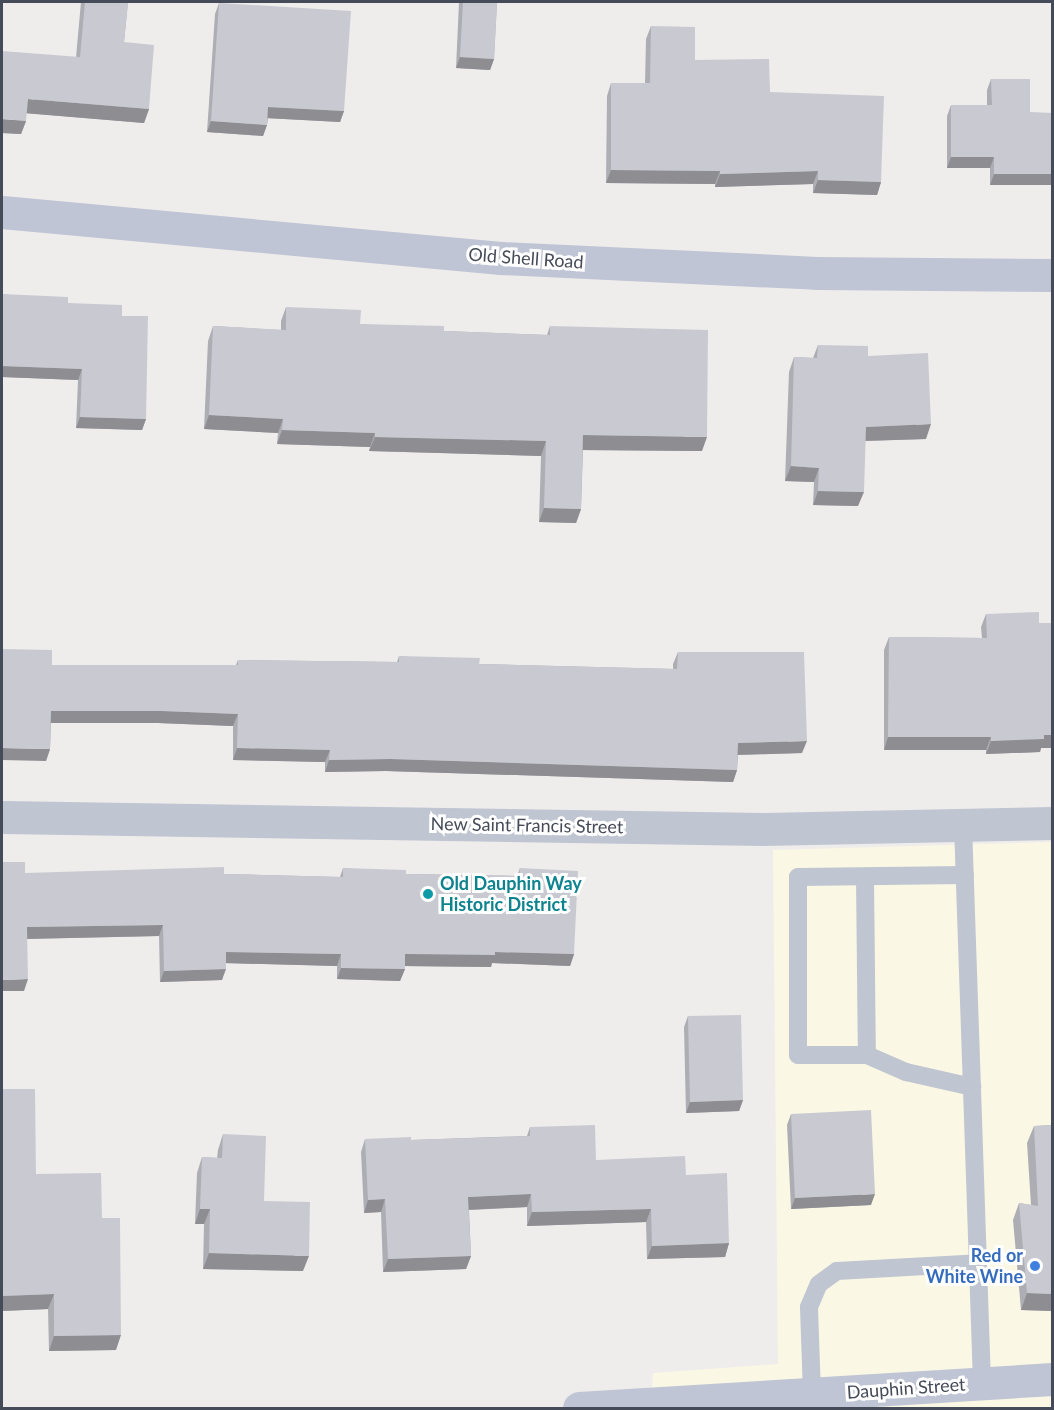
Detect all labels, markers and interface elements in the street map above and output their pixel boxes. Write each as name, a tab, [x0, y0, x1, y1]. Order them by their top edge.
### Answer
street label: Old Shell Road	[468, 243, 584, 273]
street label: New Saint Francis Street	[430, 813, 624, 837]
place label: Old Dauphin Way Historic District	[440, 873, 582, 916]
marker: Old Dauphin Way Historic District	[421, 887, 435, 901]
place label: Red or White Wine	[926, 1245, 1023, 1288]
marker: Red or White Wine	[1028, 1259, 1042, 1273]
street label: Dauphin Street	[846, 1373, 966, 1403]

